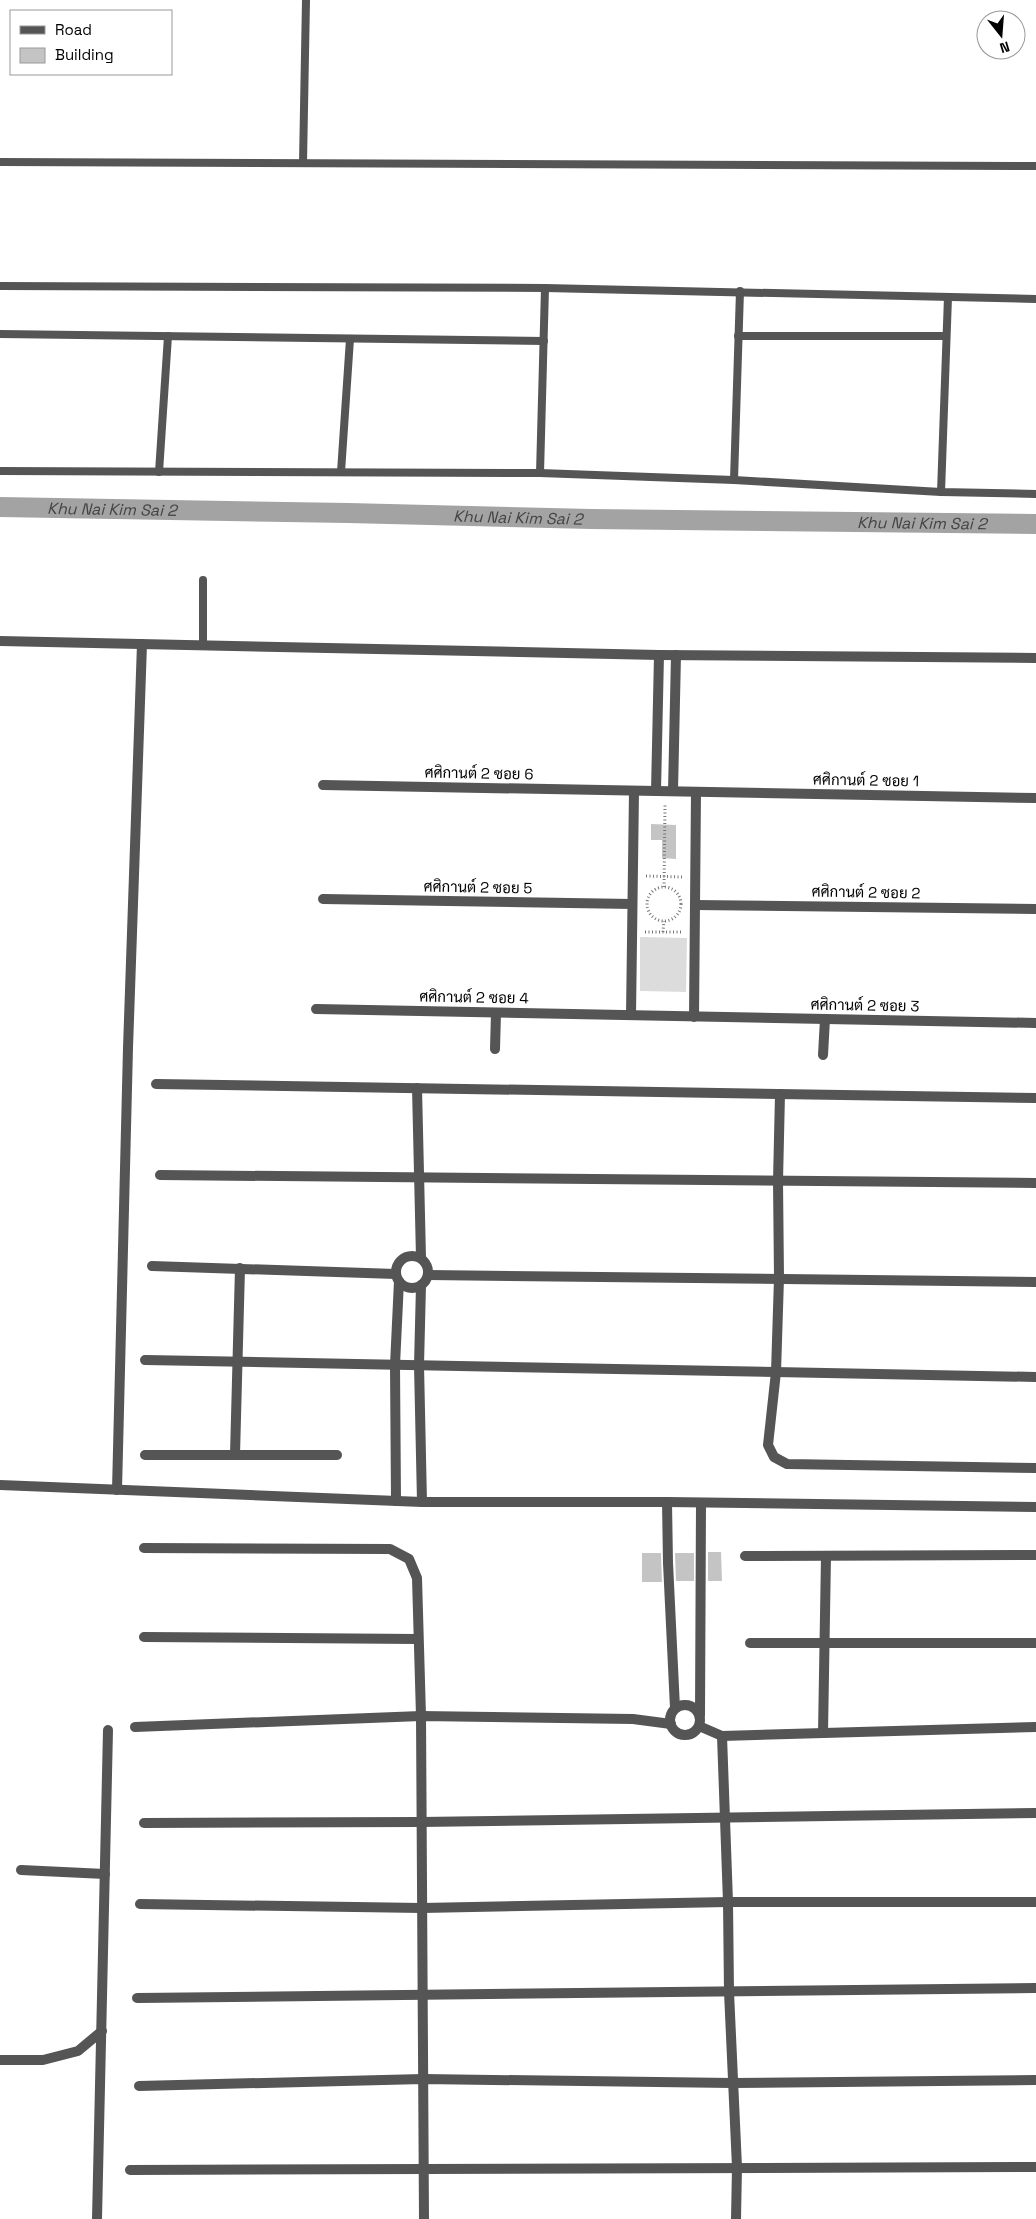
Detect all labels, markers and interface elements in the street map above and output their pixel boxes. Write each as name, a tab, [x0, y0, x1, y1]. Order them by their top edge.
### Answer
legend	[10, 10, 172, 75]
north arrow	[976, 10, 1026, 60]
text: Road	[55, 20, 92, 39]
text: N	[998, 37, 1012, 57]
text: Building	[55, 45, 114, 64]
water label: Khu Nai Kim Sai 2	[47, 497, 179, 521]
water label: Khu Nai Kim Sai 2	[453, 505, 585, 529]
water label: Khu Nai Kim Sai 2	[857, 511, 989, 534]
street label: ศศิกานต์ 2 ซอย 6	[424, 763, 534, 783]
street label: ศศิกานต์ 2 ซอย 1	[813, 770, 919, 790]
street label: ศศิกานต์ 2 ซอย 5	[423, 877, 533, 897]
street label: ศศิกานต์ 2 ซอย 2	[811, 882, 921, 902]
street label: ศศิกานต์ 2 ซอย 4	[419, 987, 529, 1007]
street label: ศศิกานต์ 2 ซอย 3	[810, 995, 920, 1015]

